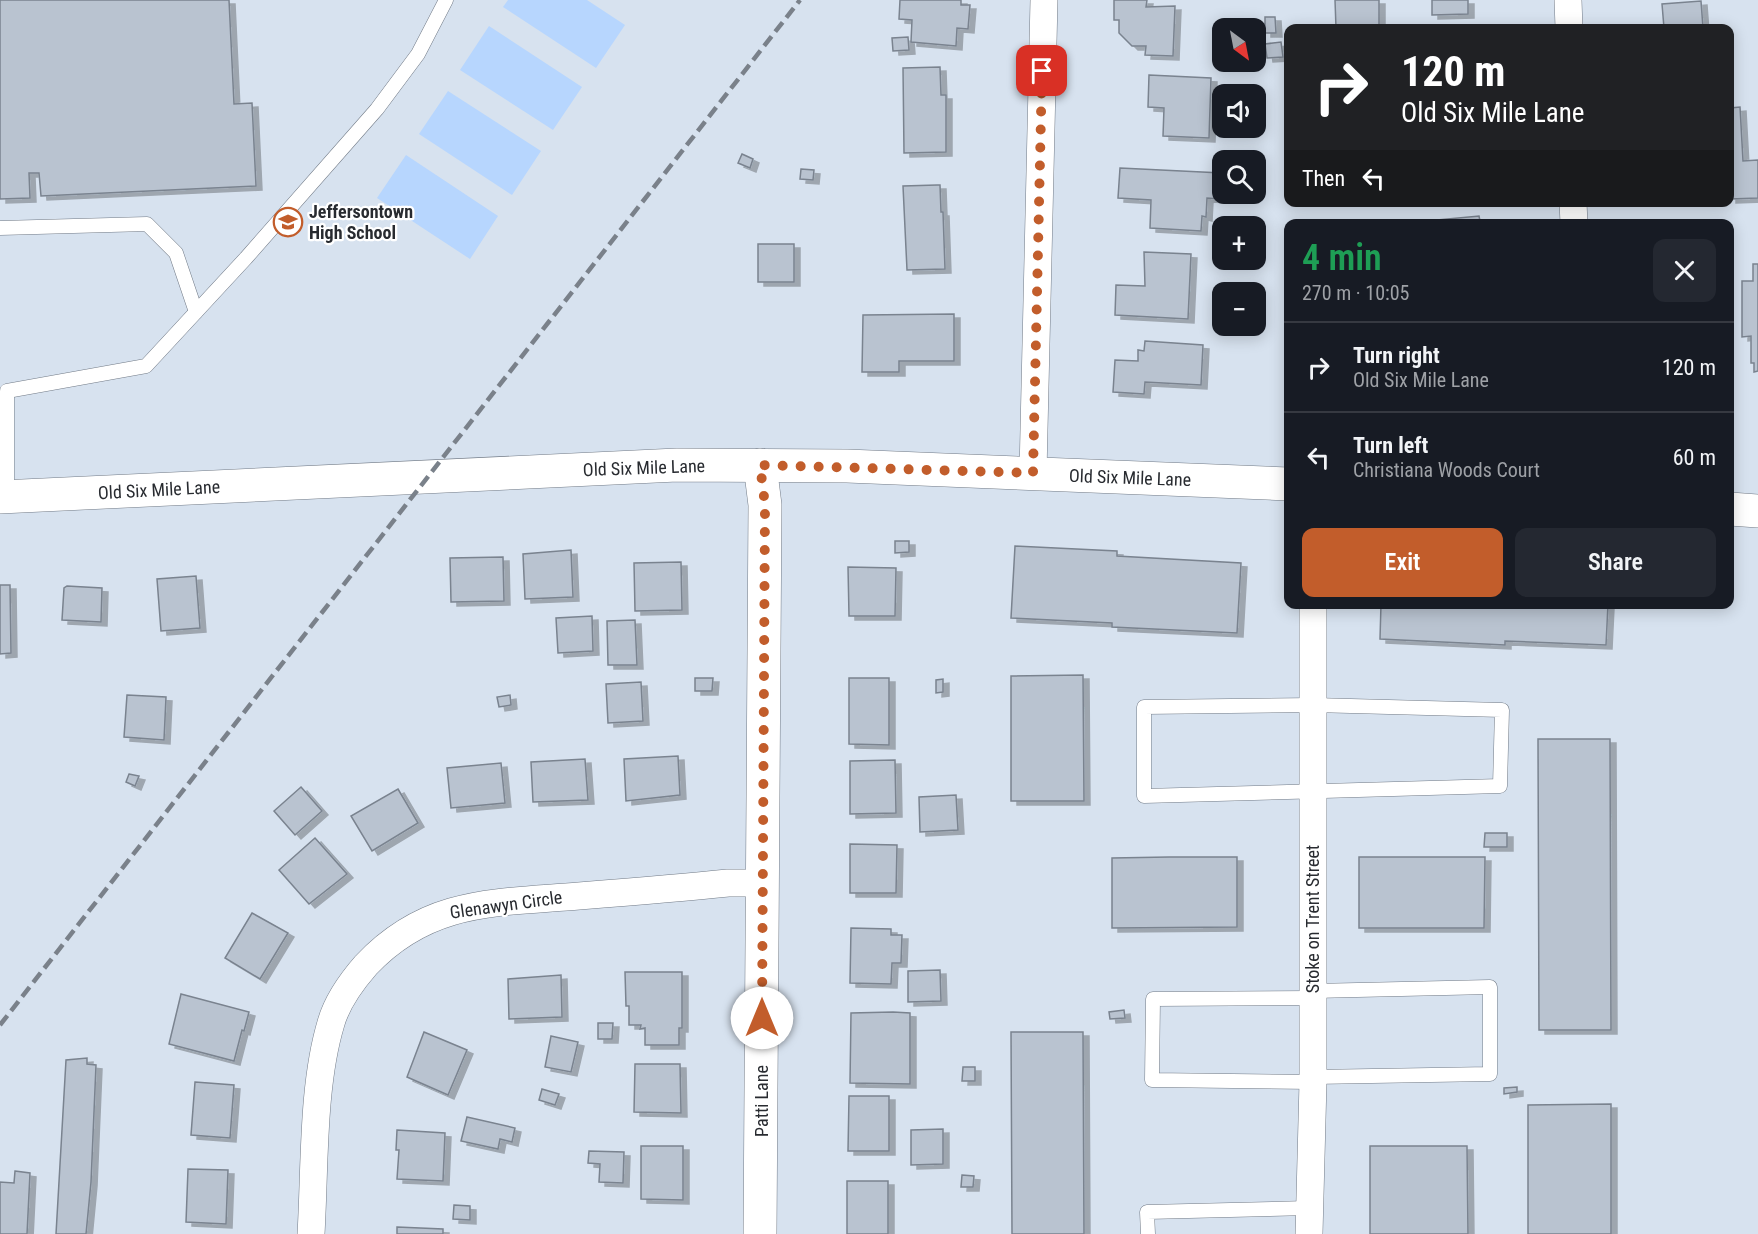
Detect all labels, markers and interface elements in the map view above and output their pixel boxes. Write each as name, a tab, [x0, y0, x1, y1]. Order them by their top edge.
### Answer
north arrow	[1212, 18, 1266, 72]
map controls	[1212, 18, 1266, 336]
pin	[1016, 45, 1067, 96]
text: 120 m	[1401, 47, 1506, 96]
icon: right	[1302, 48, 1380, 126]
icon: arrive	[1025, 54, 1058, 87]
button: sound	[1212, 84, 1266, 138]
text: Old Six Mile Lane	[1401, 97, 1584, 129]
button: search	[1212, 150, 1266, 204]
icon: left	[1357, 162, 1390, 195]
text: Then	[1302, 166, 1345, 191]
place label: Jeffersontown High School	[309, 201, 413, 243]
school or university icon: Jeffersontown High School	[272, 206, 304, 238]
button: +	[1212, 216, 1266, 270]
text: 4 min	[1302, 237, 1382, 279]
button: close	[1653, 239, 1716, 302]
text: 270 m · 10:05	[1302, 281, 1409, 305]
button: −	[1212, 282, 1266, 336]
text: Turn right	[1353, 343, 1440, 368]
icon: right	[1302, 351, 1335, 384]
text: 120 m	[1662, 355, 1716, 380]
text: Old Six Mile Lane	[1353, 368, 1489, 392]
text: Turn left	[1353, 433, 1428, 458]
icon: left	[1302, 441, 1335, 474]
text: 60 m	[1673, 445, 1716, 470]
street label: Old Six Mile Lane	[583, 455, 705, 480]
text: Christiana Woods Court	[1353, 458, 1540, 482]
street label: Old Six Mile Lane	[1069, 465, 1191, 490]
street label: Old Six Mile Lane	[97, 476, 221, 503]
button: Exit	[1302, 528, 1503, 597]
button: Share	[1515, 528, 1716, 597]
street label: Stoke on Trent Street	[1302, 845, 1323, 993]
street label: Glenawyn Circle	[448, 886, 563, 923]
position arrow	[730, 986, 794, 1050]
street label: Patti Lane	[751, 1065, 772, 1137]

